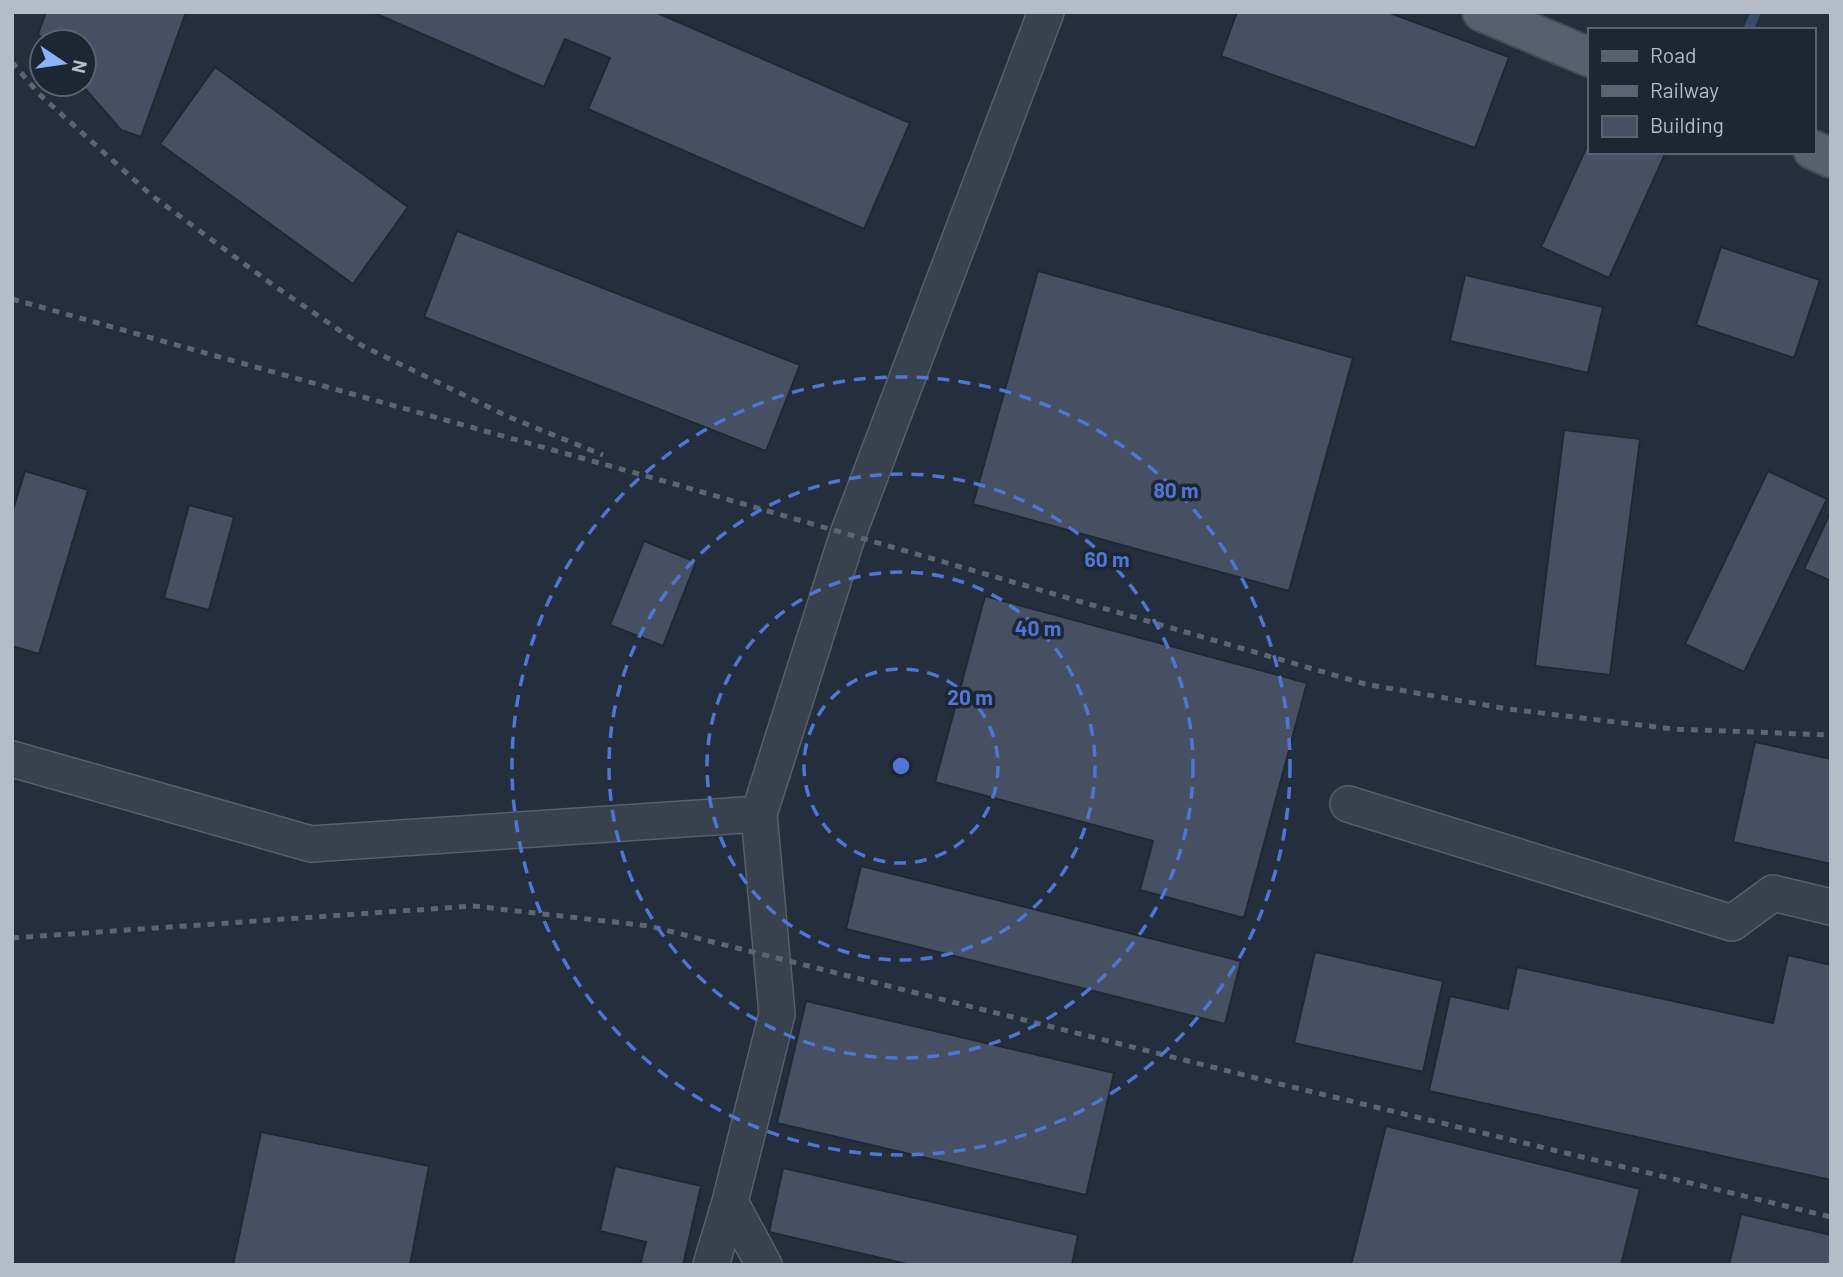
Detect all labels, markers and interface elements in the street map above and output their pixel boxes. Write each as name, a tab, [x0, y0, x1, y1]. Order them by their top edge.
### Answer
north arrow	[28, 28, 98, 98]
legend	[1588, 28, 1815, 154]
text: Road	[1650, 42, 1696, 67]
text: N	[67, 58, 93, 76]
text: Railway	[1650, 77, 1719, 102]
text: Building	[1650, 112, 1724, 137]
text: 80 m	[1153, 477, 1199, 502]
text: 60 m	[1085, 546, 1129, 571]
text: 40 m	[1015, 615, 1061, 640]
text: 20 m	[947, 684, 993, 709]
centre of rings	[889, 754, 913, 778]

